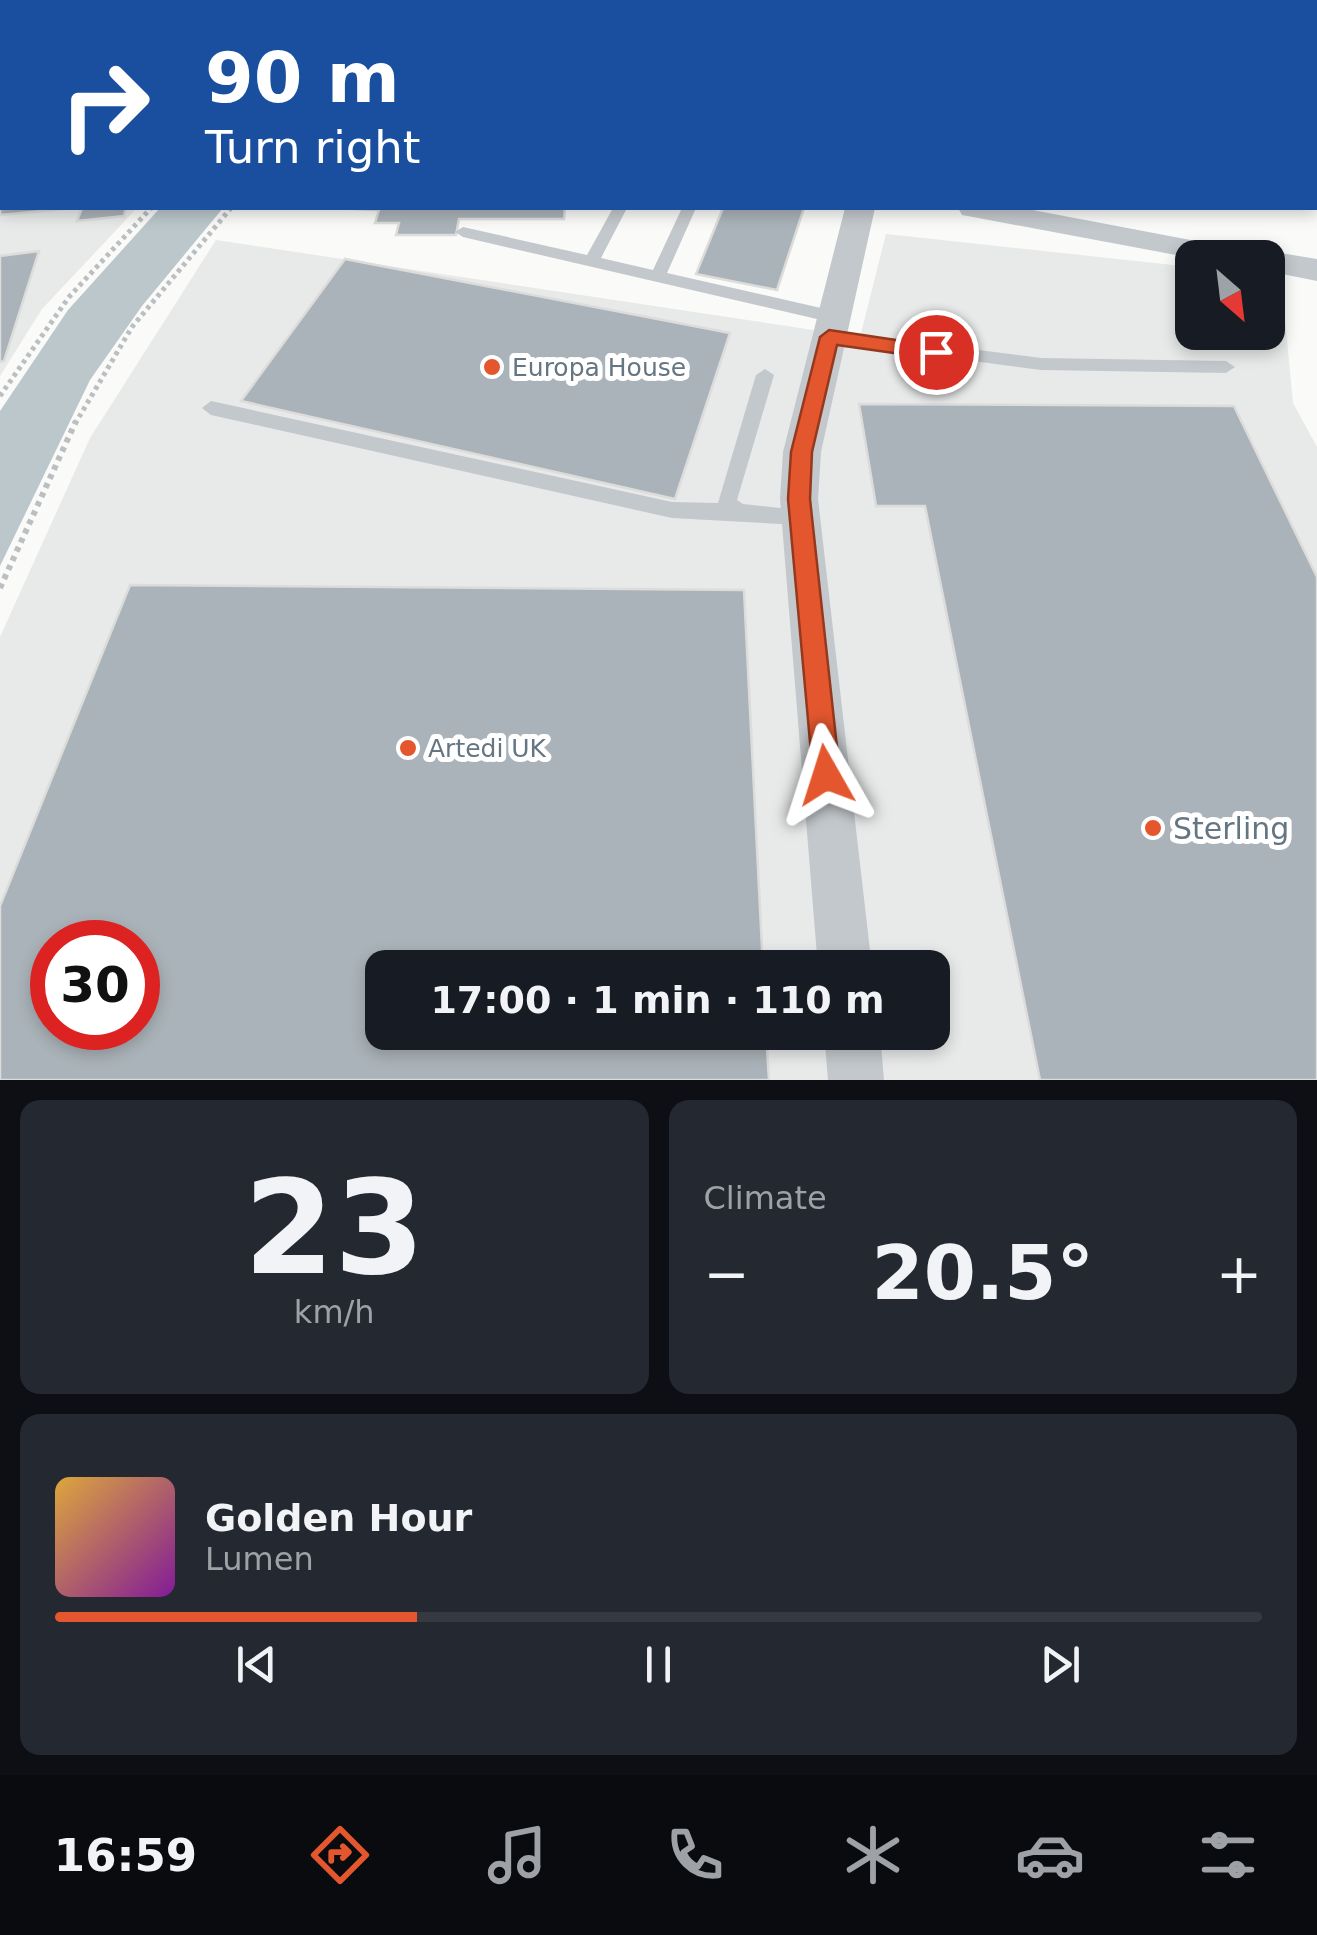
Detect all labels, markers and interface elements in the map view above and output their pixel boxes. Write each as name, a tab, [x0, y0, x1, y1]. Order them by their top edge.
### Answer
text: 90 m	[205, 37, 400, 119]
icon: right	[40, 40, 170, 170]
text: Turn right	[205, 121, 420, 174]
north arrow	[1175, 240, 1285, 350]
map controls	[1175, 240, 1285, 350]
pin	[894, 310, 979, 395]
icon: arrive	[909, 325, 964, 380]
place label: Europa House	[512, 353, 686, 382]
marker: Europa House	[481, 356, 503, 378]
position arrow	[774, 723, 878, 827]
place label: Artedi UK	[428, 734, 547, 763]
marker: Artedi UK	[397, 737, 419, 759]
place label: Sterling	[1173, 811, 1289, 846]
marker: Sterling	[1142, 817, 1164, 839]
speed limit sign: 30	[30, 920, 160, 1050]
text: 17:00 · 1 min · 110 m	[430, 978, 885, 1022]
text: 23	[244, 1152, 425, 1304]
text: Climate	[704, 1179, 827, 1217]
text: 20.5°	[871, 1229, 1094, 1317]
text: −	[704, 1242, 750, 1306]
text: +	[1216, 1242, 1262, 1306]
text: km/h	[294, 1293, 375, 1331]
text: Golden Hour	[205, 1496, 472, 1540]
text: Lumen	[205, 1540, 314, 1578]
icon: previous	[229, 1637, 284, 1692]
icon: pause	[631, 1637, 686, 1692]
icon: next	[1033, 1637, 1088, 1692]
icon: directions	[305, 1820, 375, 1890]
icon: music	[482, 1820, 552, 1890]
icon: phone	[660, 1820, 730, 1890]
icon: climate	[838, 1820, 908, 1890]
icon: car	[1015, 1820, 1085, 1890]
icon: filters	[1193, 1820, 1263, 1890]
text: 16:59	[54, 1829, 197, 1882]

